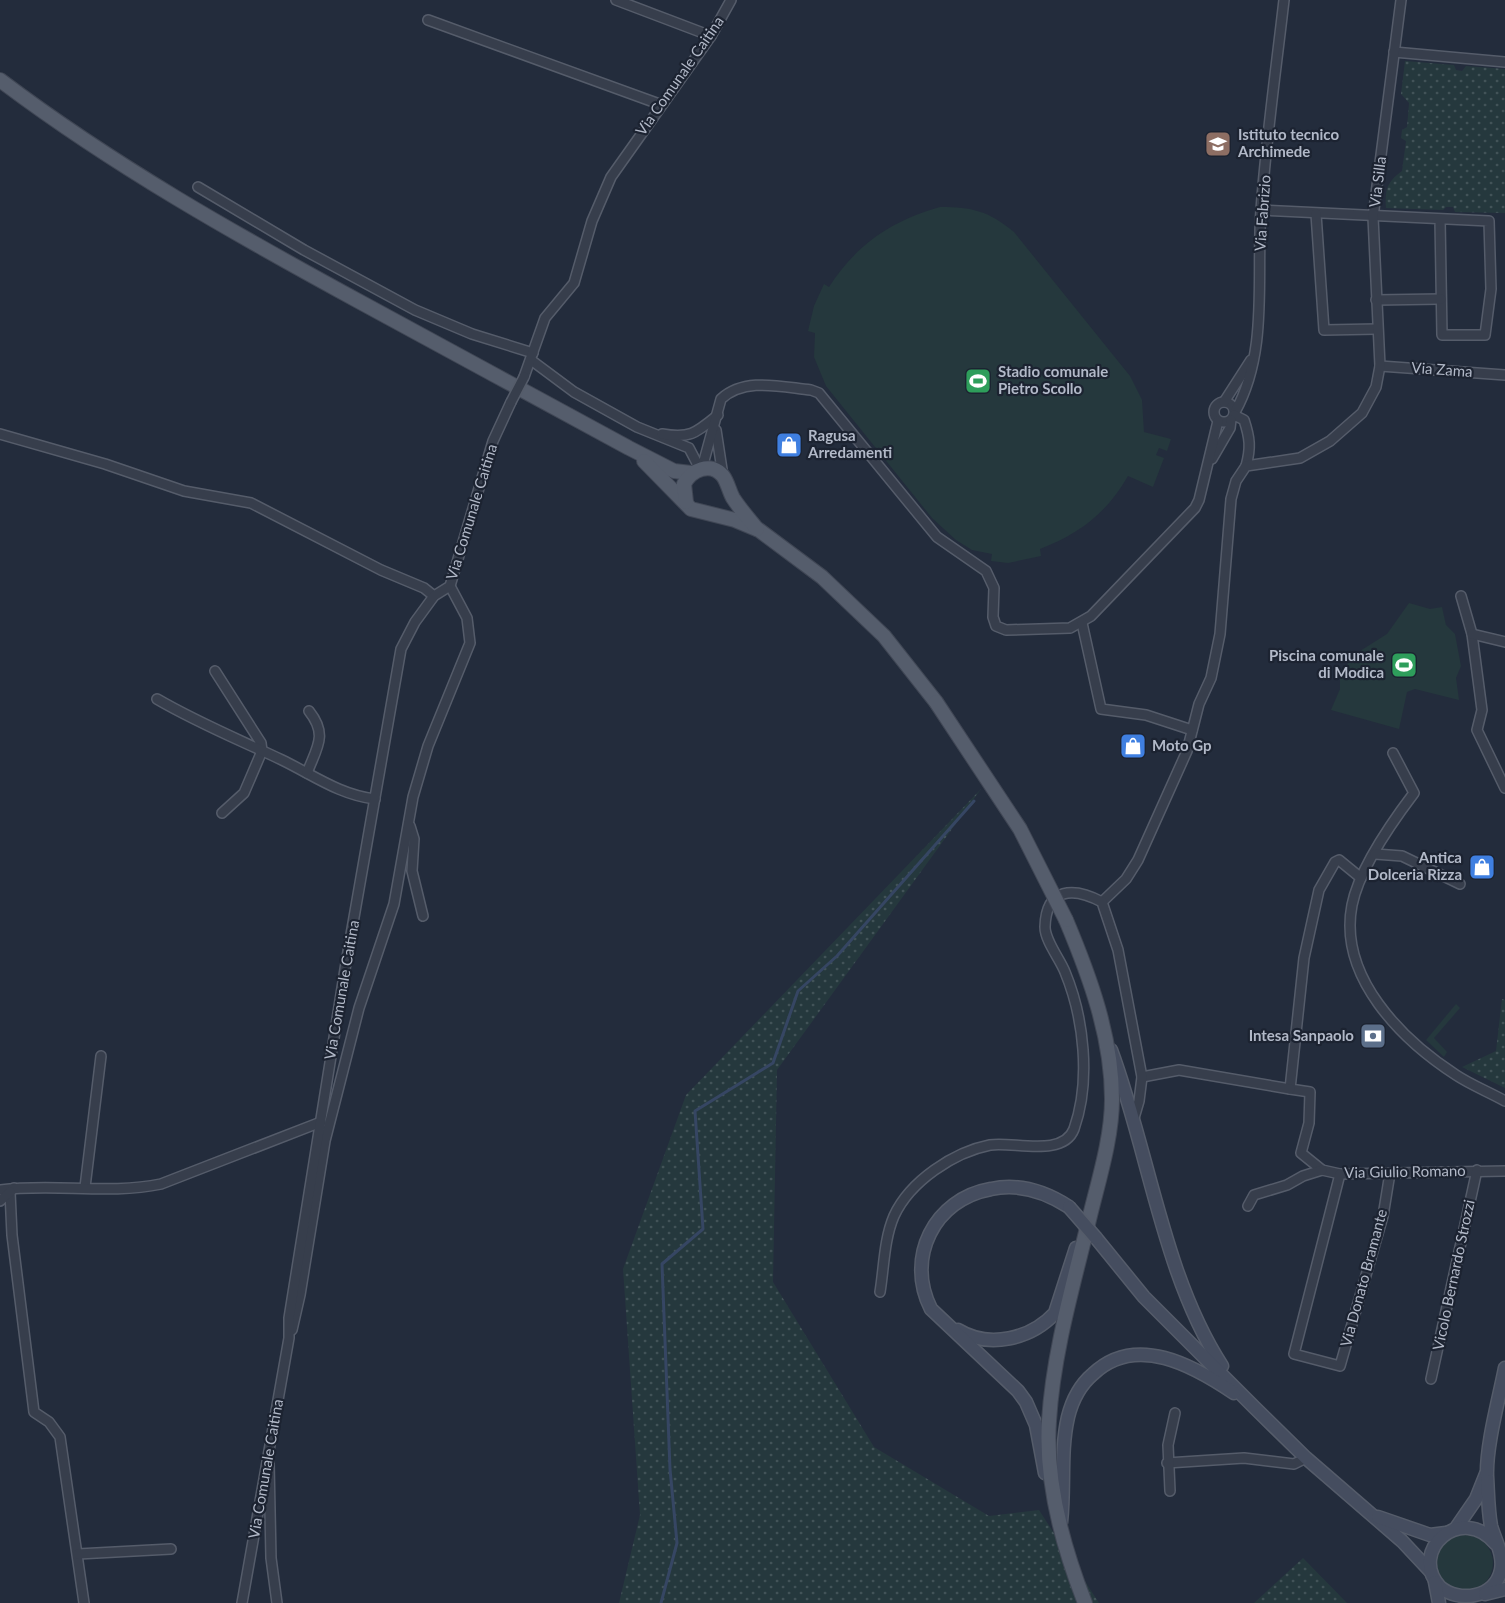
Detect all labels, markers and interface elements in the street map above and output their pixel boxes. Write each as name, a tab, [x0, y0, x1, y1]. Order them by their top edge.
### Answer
street label: Via Comunale Caitina	[631, 12, 727, 138]
place label: Istituto tecnico Archimede	[1237, 125, 1339, 160]
school or university icon: Istituto tecnico Archimede	[1203, 129, 1233, 159]
street label: Via Silla	[1365, 155, 1389, 208]
street label: Via Fabrizio	[1250, 174, 1274, 252]
street label: Via Zama	[1411, 358, 1473, 380]
place label: Stadio comunale Pietro Scollo	[998, 362, 1108, 397]
sports icon: Stadio comunale Pietro Scollo	[963, 366, 993, 396]
place label: Ragusa Arredamenti	[807, 426, 892, 461]
shop icon: Ragusa Arredamenti	[774, 430, 804, 460]
street label: Via Comunale Caitina	[442, 441, 500, 582]
place label: Piscina comunale di Modica	[1269, 646, 1384, 681]
sports icon: Piscina comunale di Modica	[1389, 650, 1419, 680]
shop icon: Moto Gp	[1118, 731, 1148, 761]
place label: Moto Gp	[1152, 736, 1212, 754]
place label: Antica Dolceria Rizza	[1368, 848, 1462, 883]
shop icon: Antica Dolceria Rizza	[1467, 852, 1497, 882]
street label: Via Comunale Caitina	[320, 919, 362, 1061]
bank icon: Intesa Sanpaolo	[1358, 1021, 1388, 1051]
place label: Intesa Sanpaolo	[1249, 1026, 1354, 1044]
street label: Via Giulio Romano	[1344, 1161, 1466, 1181]
street label: Vicolo Bernardo Strozzi	[1428, 1198, 1478, 1352]
street label: Via Donato Bramante	[1336, 1207, 1390, 1349]
street label: Via Comunale Caitina	[244, 1398, 286, 1540]

